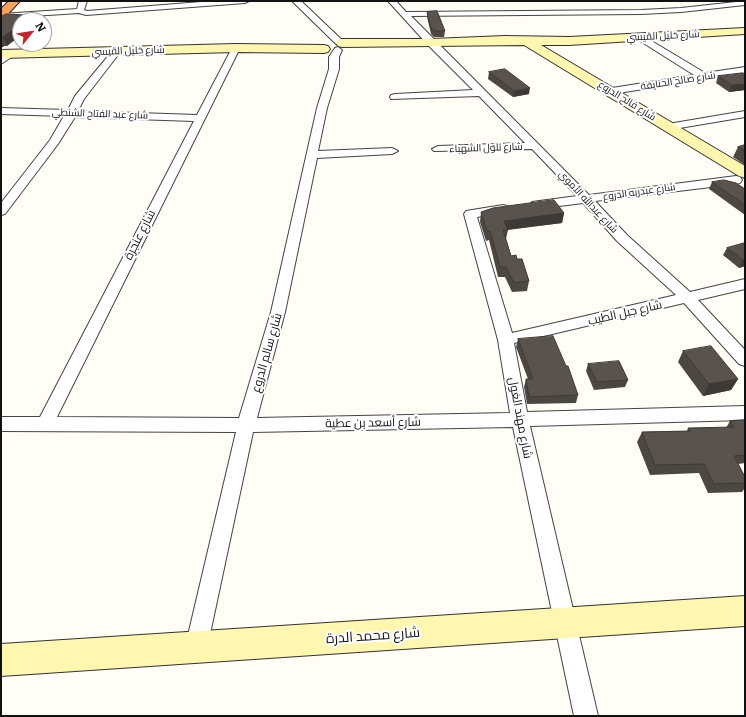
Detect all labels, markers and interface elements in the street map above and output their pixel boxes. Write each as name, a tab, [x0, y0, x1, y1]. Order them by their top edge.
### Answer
north arrow	[12, 12, 52, 52]
text: N	[32, 18, 51, 34]
street label: شارع خليل القيسي	[626, 28, 700, 44]
street label: شارع خليل القيسي	[91, 44, 165, 58]
street label: شارع صالح الحنايفة	[640, 69, 716, 93]
street label: شارع فالح الدروع	[596, 78, 658, 124]
street label: شارع عبد الفتاح الشنطي	[52, 106, 148, 122]
street label: شارع تلول الشهباء	[449, 141, 523, 155]
street label: شارع عبدالله الأموي	[556, 168, 620, 236]
street label: شارع عبدربه الدروع	[602, 181, 676, 203]
street label: شارع عنجرة	[121, 208, 159, 262]
street label: شارع جبل الطيب	[587, 297, 663, 329]
street label: شارع سالم الدروع	[249, 312, 285, 394]
street label: شارع مهند الغول	[505, 376, 535, 460]
street label: شارع أسعد بن عطية	[325, 415, 421, 431]
street label: شارع محمد الدرة	[326, 624, 420, 648]

